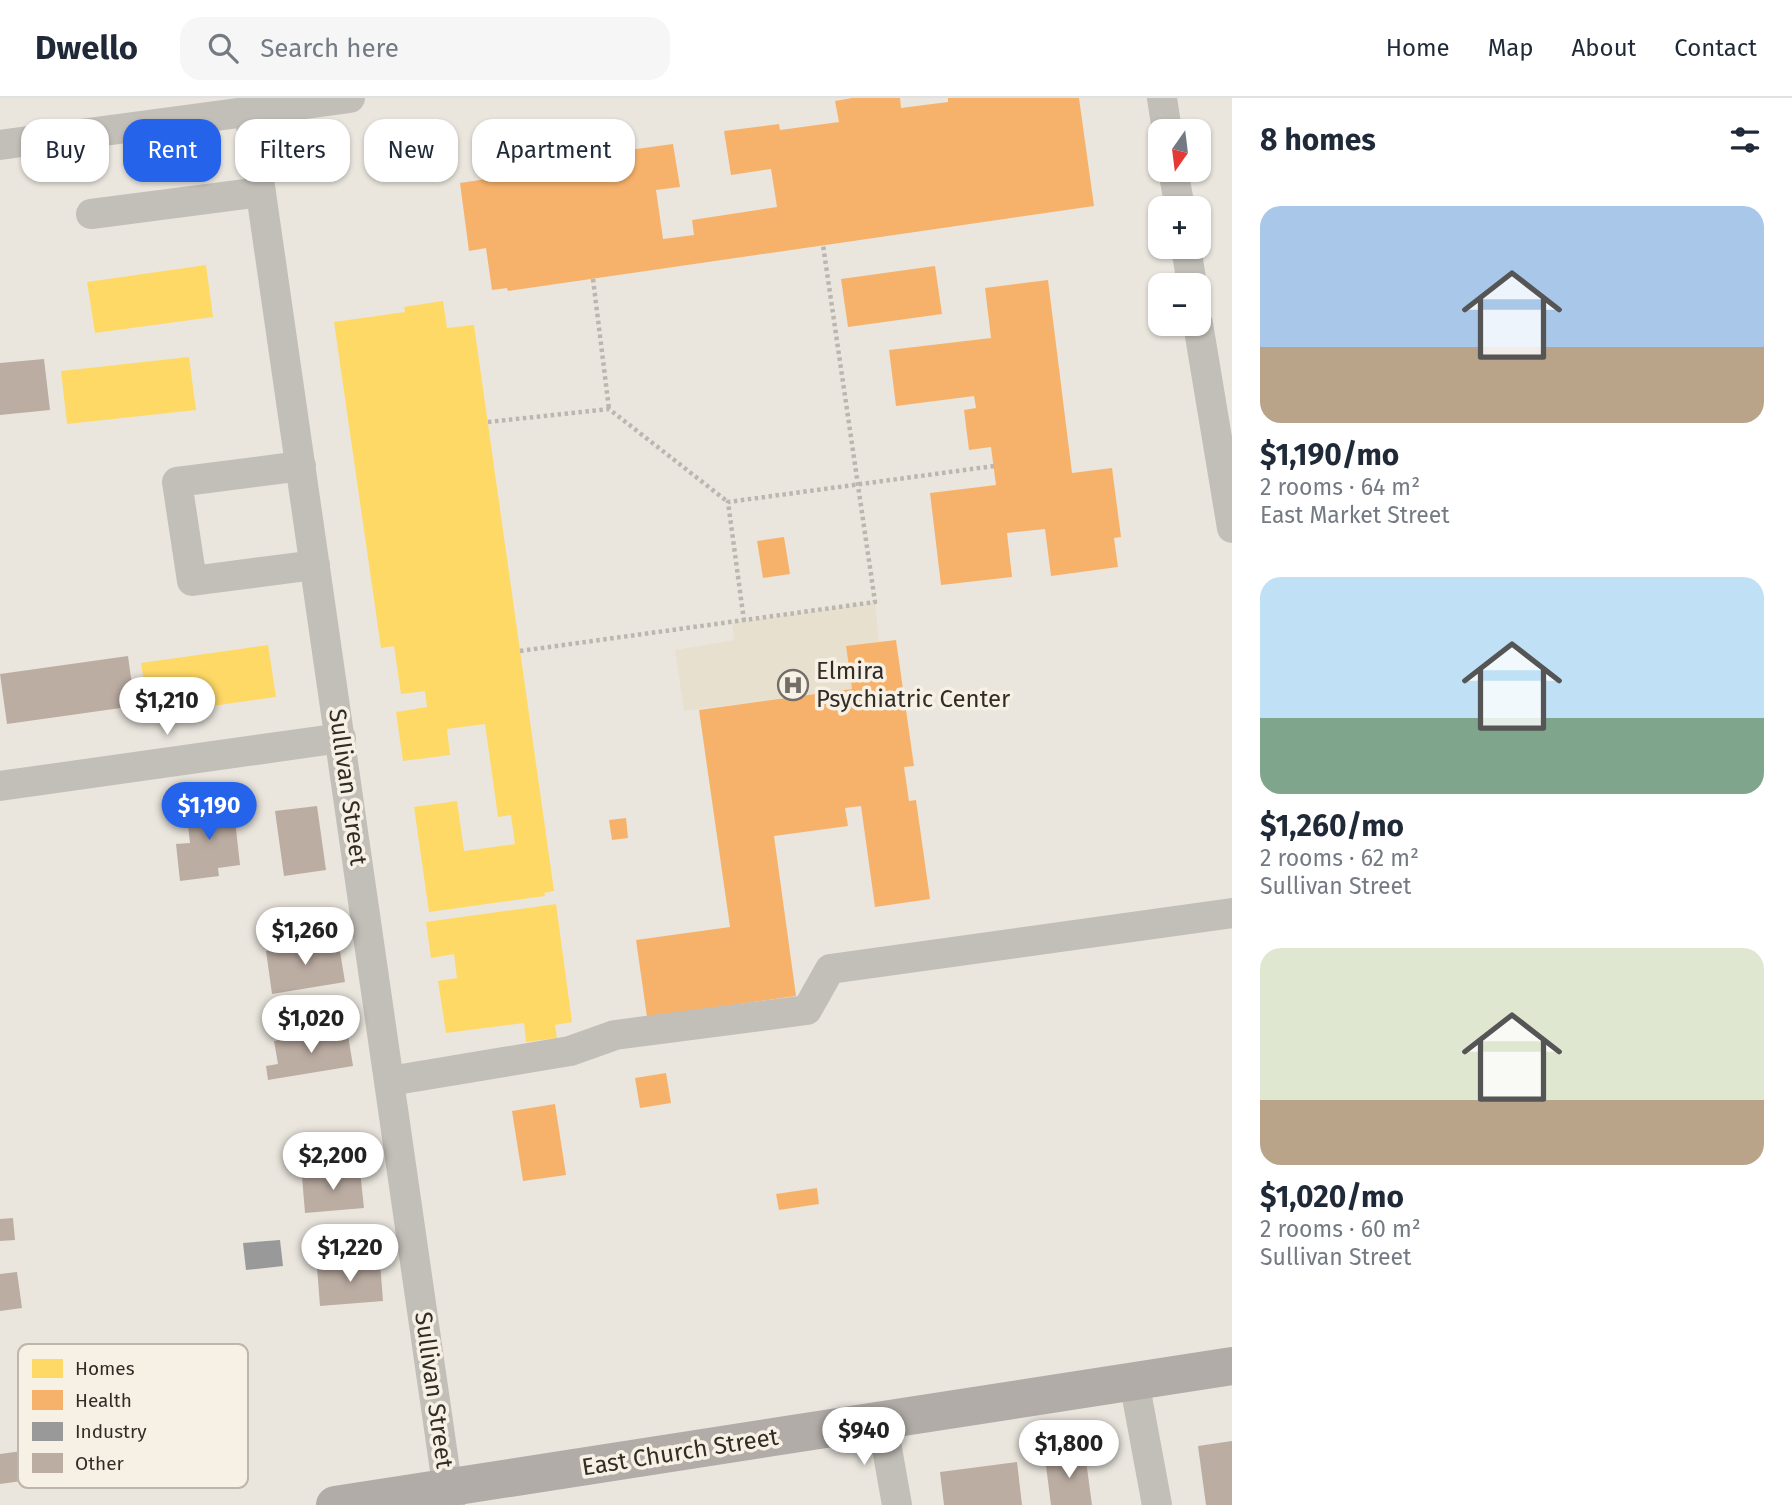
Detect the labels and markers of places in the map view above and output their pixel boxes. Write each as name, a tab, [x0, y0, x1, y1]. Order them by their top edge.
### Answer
place label: Elmira Psychiatric Center	[816, 657, 1011, 713]
hospital icon: Elmira Psychiatric Center	[776, 668, 810, 702]
pin: $1,210	[110, 678, 224, 737]
pin: $1,190	[152, 782, 266, 842]
pin: $1,260	[248, 908, 362, 967]
pin: $1,020	[254, 996, 368, 1055]
pin: $2,200	[276, 1132, 390, 1192]
pin: $1,220	[293, 1224, 407, 1284]
pin: $940	[823, 1408, 905, 1467]
pin: $1,800	[1012, 1420, 1126, 1480]

